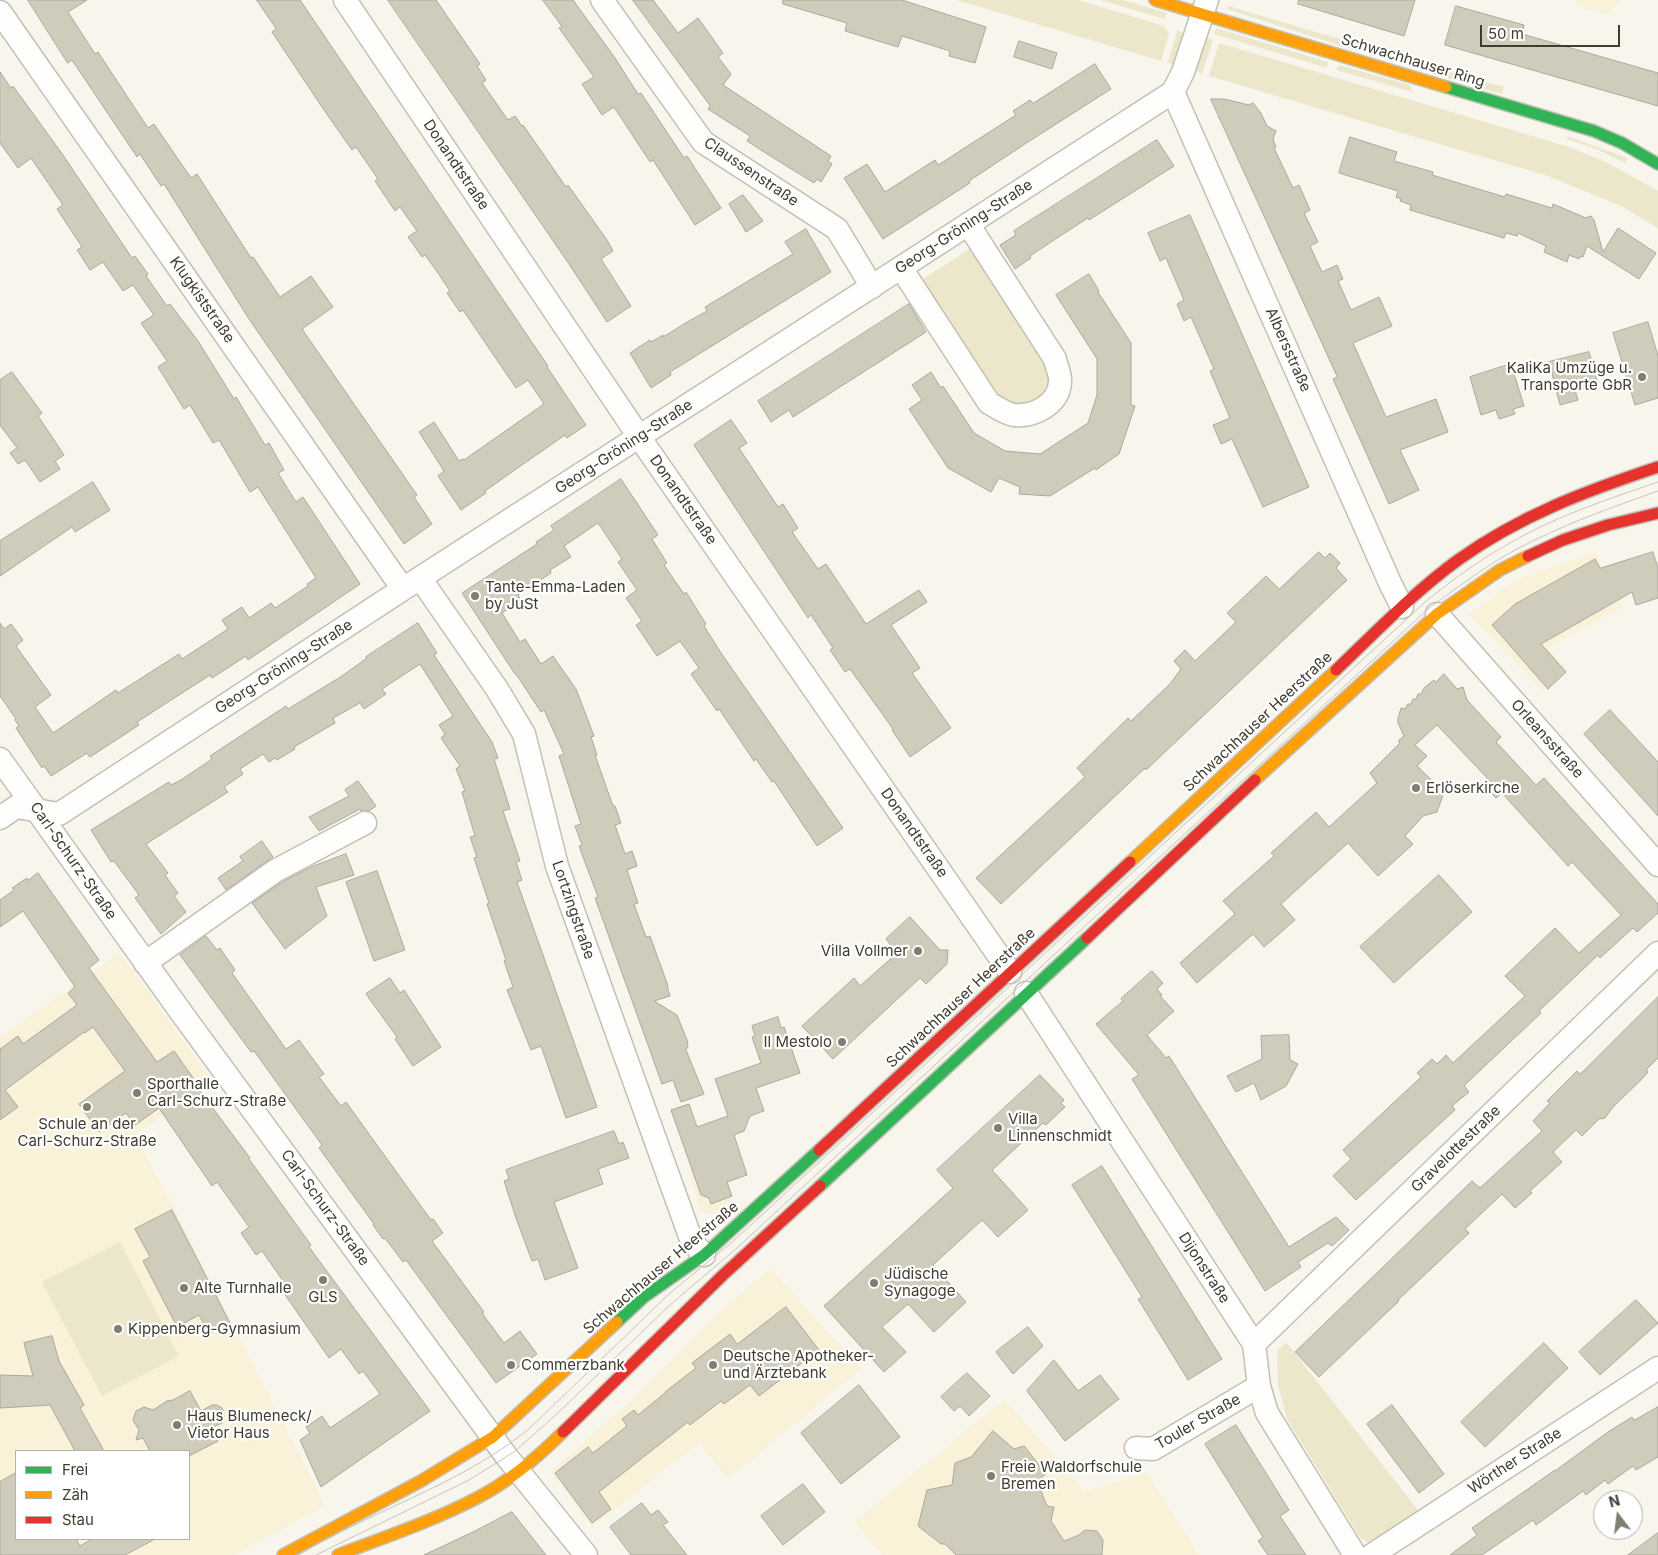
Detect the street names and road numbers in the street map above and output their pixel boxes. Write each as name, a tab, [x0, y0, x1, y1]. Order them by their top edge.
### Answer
street label: Schwachhauser Ring	[1339, 31, 1487, 91]
street label: Donandtstraße	[419, 116, 493, 214]
street label: Claussenstraße	[700, 134, 802, 210]
street label: Georg-Gröning-Straße	[892, 176, 1036, 278]
street label: Klugkiststraße	[166, 253, 238, 347]
street label: Albersstraße	[1261, 305, 1315, 395]
street label: Georg-Gröning-Straße	[552, 396, 696, 498]
street label: Donandtstraße	[646, 452, 720, 548]
street label: Georg-Gröning-Straße	[212, 616, 356, 718]
street label: Schwachhauser Heerstraße	[1180, 648, 1336, 796]
street label: Orleansstraße	[1507, 696, 1587, 782]
street label: Donandtstraße	[877, 785, 951, 881]
street label: Carl-Schurz-Straße	[26, 799, 120, 923]
street label: Lortzingstraße	[548, 858, 598, 962]
street label: Schwachhauser Heerstraße	[883, 924, 1039, 1072]
street label: Gravelottestraße	[1407, 1102, 1505, 1196]
street label: Carl-Schurz-Straße	[277, 1146, 373, 1270]
street label: Schwachhauser Heerstraße	[580, 1198, 742, 1338]
street label: Dijonstraße	[1174, 1229, 1234, 1307]
street label: Touler Straße	[1152, 1390, 1244, 1454]
street label: Wörther Straße	[1465, 1424, 1565, 1498]

